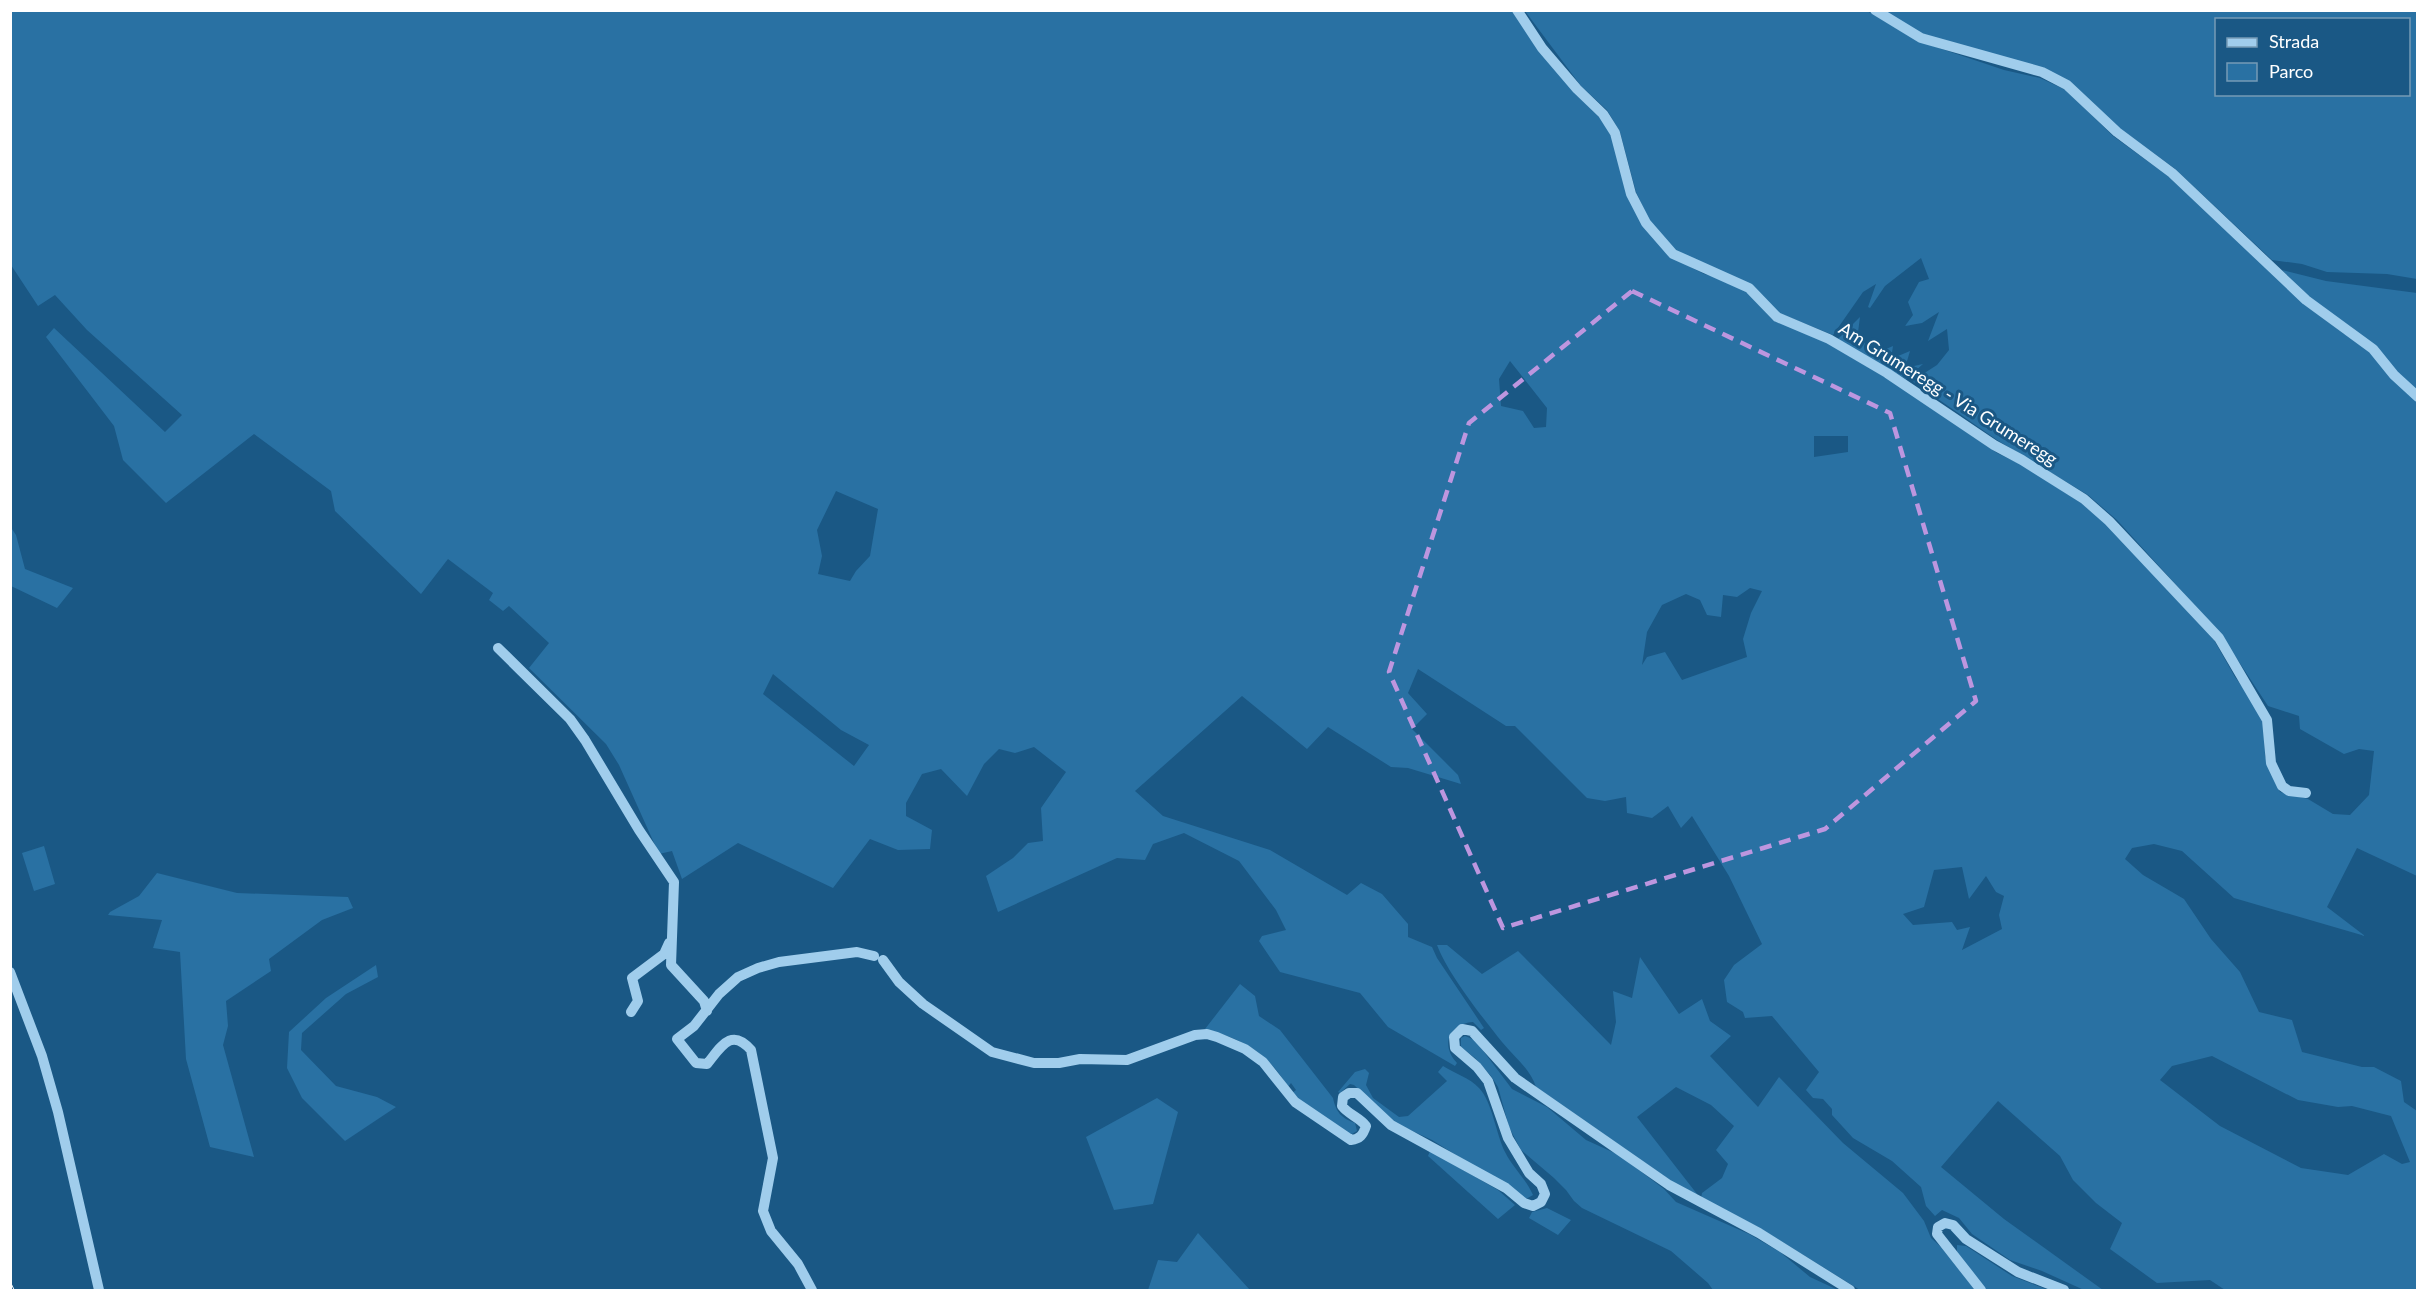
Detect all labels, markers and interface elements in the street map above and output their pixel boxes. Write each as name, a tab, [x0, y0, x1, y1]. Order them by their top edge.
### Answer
legend	[2215, 18, 2410, 96]
text: Strada	[2269, 30, 2319, 52]
text: Parco	[2269, 60, 2313, 82]
street label: Am Grumeregg - Via Grumeregg	[1835, 317, 2062, 470]

